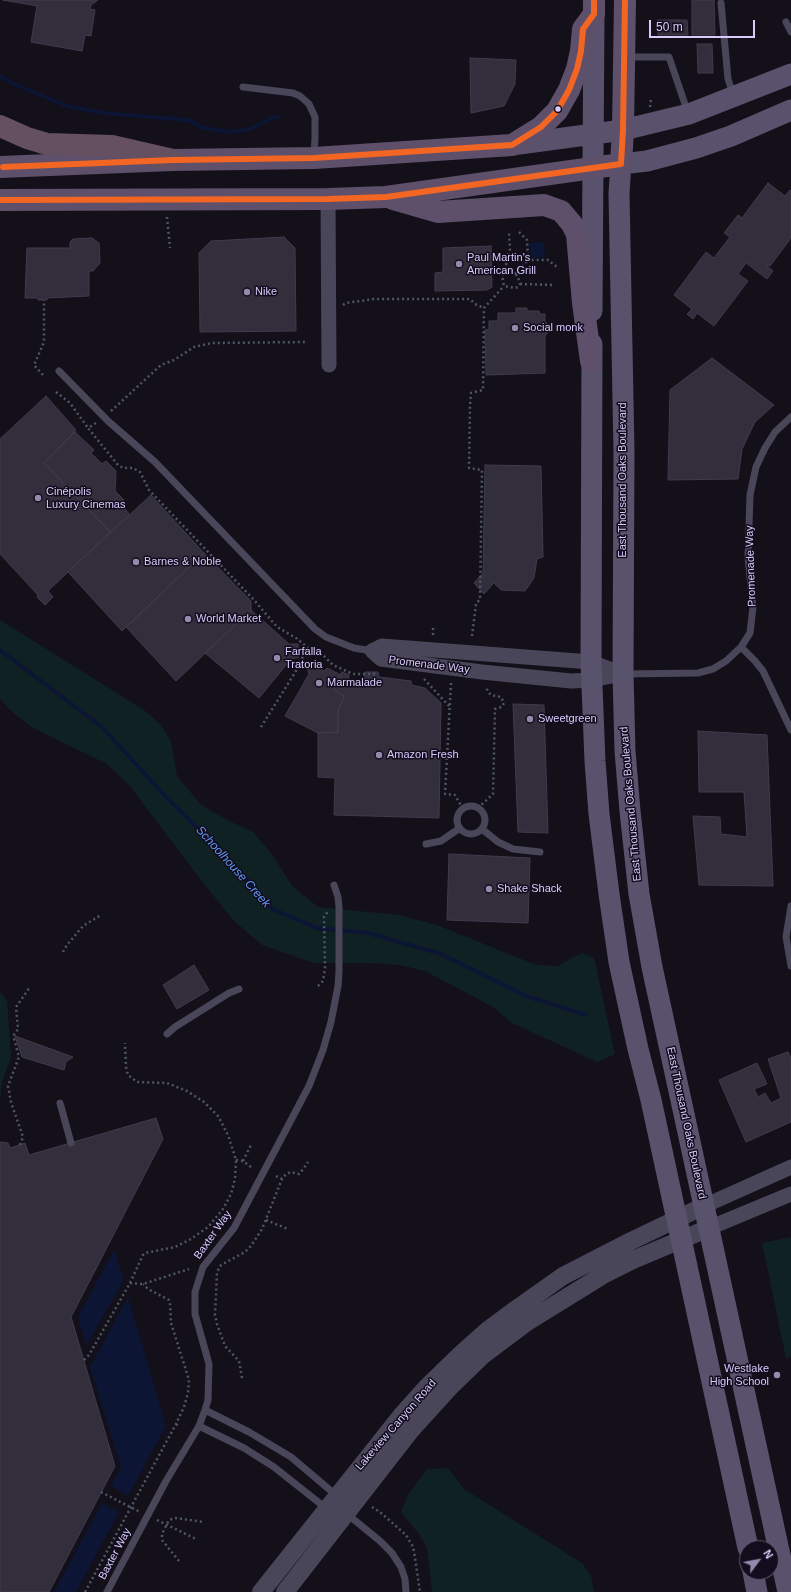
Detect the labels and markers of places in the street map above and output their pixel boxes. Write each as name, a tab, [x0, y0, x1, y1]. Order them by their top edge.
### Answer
unlabelled marker	[553, 104, 563, 114]
place label: Paul Martin's American Grill	[467, 251, 536, 277]
marker: Paul Martin's American Grill	[454, 259, 464, 269]
place label: Nike	[255, 285, 277, 299]
marker: Nike	[242, 287, 252, 297]
place label: Social monk	[523, 321, 583, 335]
marker: Social monk	[510, 323, 520, 333]
place label: Cinépolis Luxury Cinemas	[46, 485, 125, 511]
marker: Cinépolis Luxury Cinemas	[33, 493, 43, 503]
place label: Barnes & Noble	[144, 555, 221, 569]
marker: Barnes & Noble	[131, 557, 141, 567]
place label: World Market	[196, 612, 261, 626]
marker: World Market	[183, 614, 193, 624]
place label: Farfalla Tratoria	[285, 645, 322, 671]
marker: Farfalla Tratoria	[272, 653, 282, 663]
place label: Marmalade	[327, 676, 382, 690]
marker: Marmalade	[314, 678, 324, 688]
place label: Sweetgreen	[538, 712, 597, 726]
marker: Sweetgreen	[525, 714, 535, 724]
place label: Amazon Fresh	[387, 748, 459, 762]
marker: Amazon Fresh	[374, 750, 384, 760]
place label: Shake Shack	[497, 882, 562, 896]
marker: Shake Shack	[484, 884, 494, 894]
place label: Westlake High School	[710, 1362, 769, 1388]
marker: Westlake High School	[772, 1370, 782, 1380]

